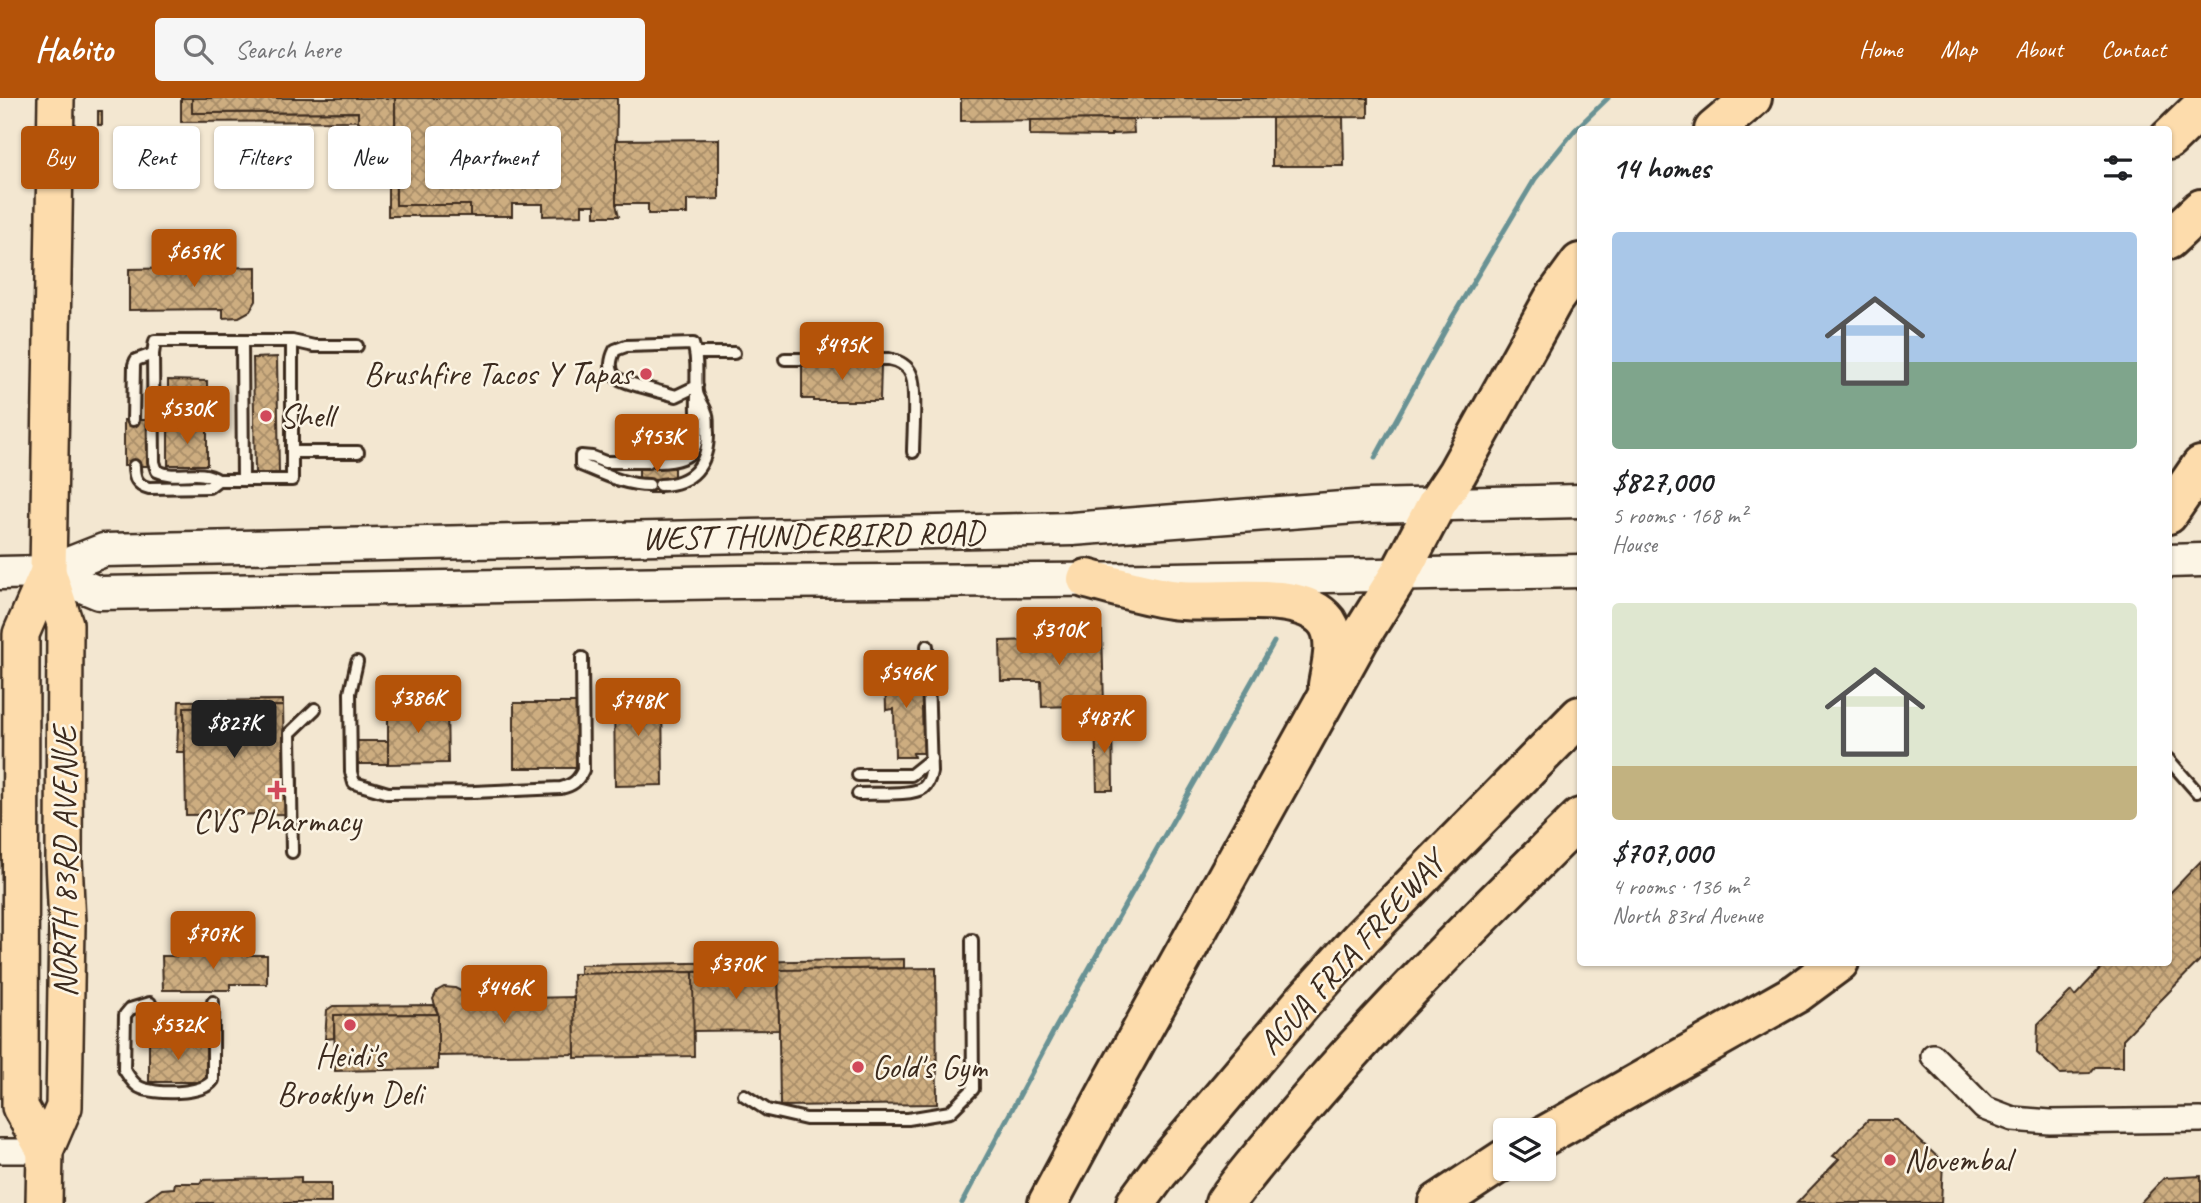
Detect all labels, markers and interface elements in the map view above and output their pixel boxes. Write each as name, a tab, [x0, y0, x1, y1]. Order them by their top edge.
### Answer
search box	[155, 18, 645, 81]
text: Habito	[35, 28, 113, 70]
icon: search	[179, 30, 217, 68]
text: Search here	[235, 33, 341, 66]
text: Home	[1859, 34, 1902, 64]
text: Map	[1940, 34, 1977, 64]
text: About	[2015, 34, 2063, 64]
text: Contact	[2101, 34, 2166, 64]
chip: Buy	[21, 126, 99, 189]
chip: Rent	[113, 126, 200, 189]
chip: Filters	[214, 126, 314, 189]
chip: New	[328, 126, 411, 189]
chip: Apartment	[425, 126, 561, 189]
text: 14 homes	[1612, 149, 1710, 187]
icon: filters	[2099, 149, 2137, 187]
pin: $659K	[145, 230, 243, 289]
text: $659K	[168, 237, 220, 266]
icon: home	[1812, 278, 1938, 404]
pin: $495K	[793, 322, 891, 382]
text: $495K	[816, 330, 868, 359]
place label: Brushfire Tacos Y Tapas	[364, 353, 635, 395]
marker: Brushfire Tacos Y Tapas	[638, 366, 654, 382]
pin: $530K	[138, 386, 236, 446]
text: $530K	[161, 394, 213, 423]
place label: Shell	[280, 395, 339, 437]
marker: Shell	[258, 408, 274, 424]
pin: $953K	[608, 414, 706, 474]
text: $953K	[631, 422, 683, 451]
text: $827,000	[1612, 463, 1712, 501]
text: 5 rooms · 168 m²	[1612, 501, 1747, 530]
street label: WEST THUNDERBIRD ROAD	[642, 511, 987, 559]
text: House	[1612, 530, 1657, 559]
pin: $310K	[1010, 608, 1108, 667]
text: $310K	[1032, 615, 1086, 644]
icon: home	[1812, 649, 1938, 775]
pin: $546K	[857, 650, 955, 710]
text: $546K	[879, 658, 933, 687]
pin: $386K	[369, 676, 467, 735]
pin: $748K	[589, 678, 687, 738]
text: $386K	[391, 683, 445, 712]
text: $748K	[612, 686, 665, 715]
pin: $487K	[1055, 696, 1153, 755]
pin: $827K	[185, 700, 283, 760]
text: $487K	[1078, 703, 1131, 732]
text: $827K	[208, 708, 261, 737]
street label: NORTH 83RD AVENUE	[44, 722, 86, 997]
marker: CVS Pharmacy	[269, 782, 285, 798]
place label: CVS Pharmacy	[193, 800, 363, 842]
text: $707,000	[1612, 834, 1712, 872]
street label: AGUA FRIA FREEWAY	[1249, 838, 1458, 1063]
text: 4 rooms · 136 m²	[1612, 872, 1747, 901]
text: North 83rd Avenue	[1612, 901, 1762, 930]
pin: $707K	[164, 912, 262, 971]
text: $707K	[187, 919, 239, 948]
pin: $370K	[687, 942, 785, 1001]
text: $370K	[710, 949, 763, 978]
pin: $446K	[455, 965, 553, 1025]
text: $446K	[477, 973, 531, 1002]
pin: $532K	[129, 1002, 227, 1062]
text: $532K	[152, 1010, 204, 1039]
marker: Heidi's Brooklyn Deli	[342, 1017, 358, 1033]
place label: Heidi's Brooklyn Deli	[277, 1035, 427, 1115]
place label: Gold's Gym	[872, 1046, 989, 1088]
marker: Gold's Gym	[850, 1059, 866, 1075]
map controls	[1493, 1118, 1556, 1181]
button: layers	[1493, 1118, 1556, 1181]
place label: Novembal	[1904, 1139, 2016, 1181]
marker: Novembal	[1882, 1152, 1898, 1168]

